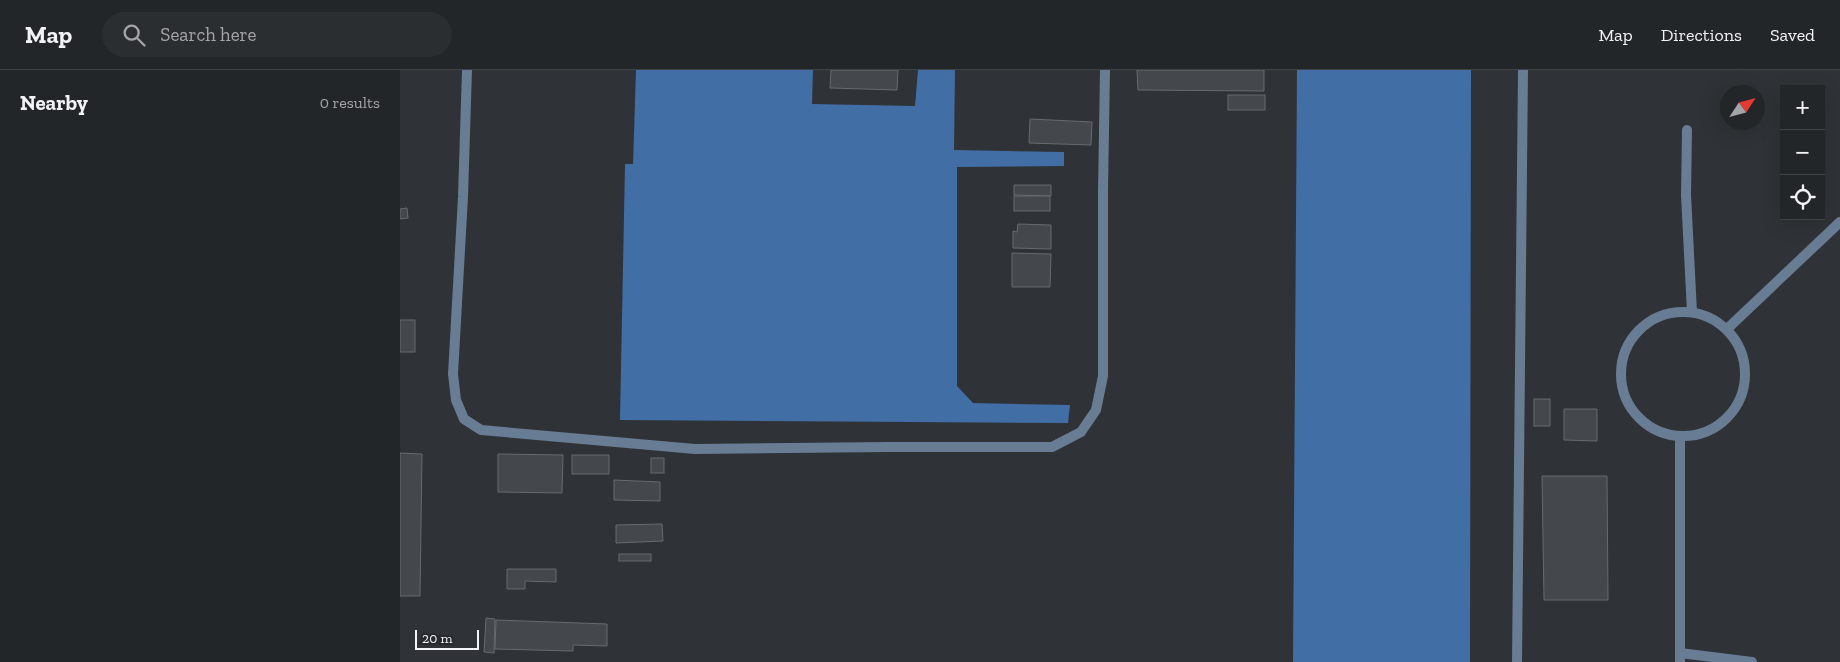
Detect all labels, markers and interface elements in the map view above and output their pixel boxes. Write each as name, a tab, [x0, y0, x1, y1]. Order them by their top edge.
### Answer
search box	[102, 12, 452, 57]
text: Map	[25, 20, 72, 49]
icon: search	[120, 21, 148, 49]
text: Search here	[160, 23, 257, 46]
text: Map	[1598, 24, 1633, 46]
text: Directions	[1661, 24, 1742, 46]
text: Saved	[1770, 24, 1815, 46]
north arrow	[1720, 85, 1765, 130]
map controls	[1780, 85, 1825, 220]
button: +	[1780, 85, 1825, 130]
text: Nearby	[20, 90, 88, 115]
text: 0 results	[320, 93, 380, 112]
button: −	[1780, 130, 1825, 175]
button: locate	[1780, 175, 1825, 220]
scale bar	[415, 627, 479, 650]
text: 20 m	[422, 630, 453, 647]

